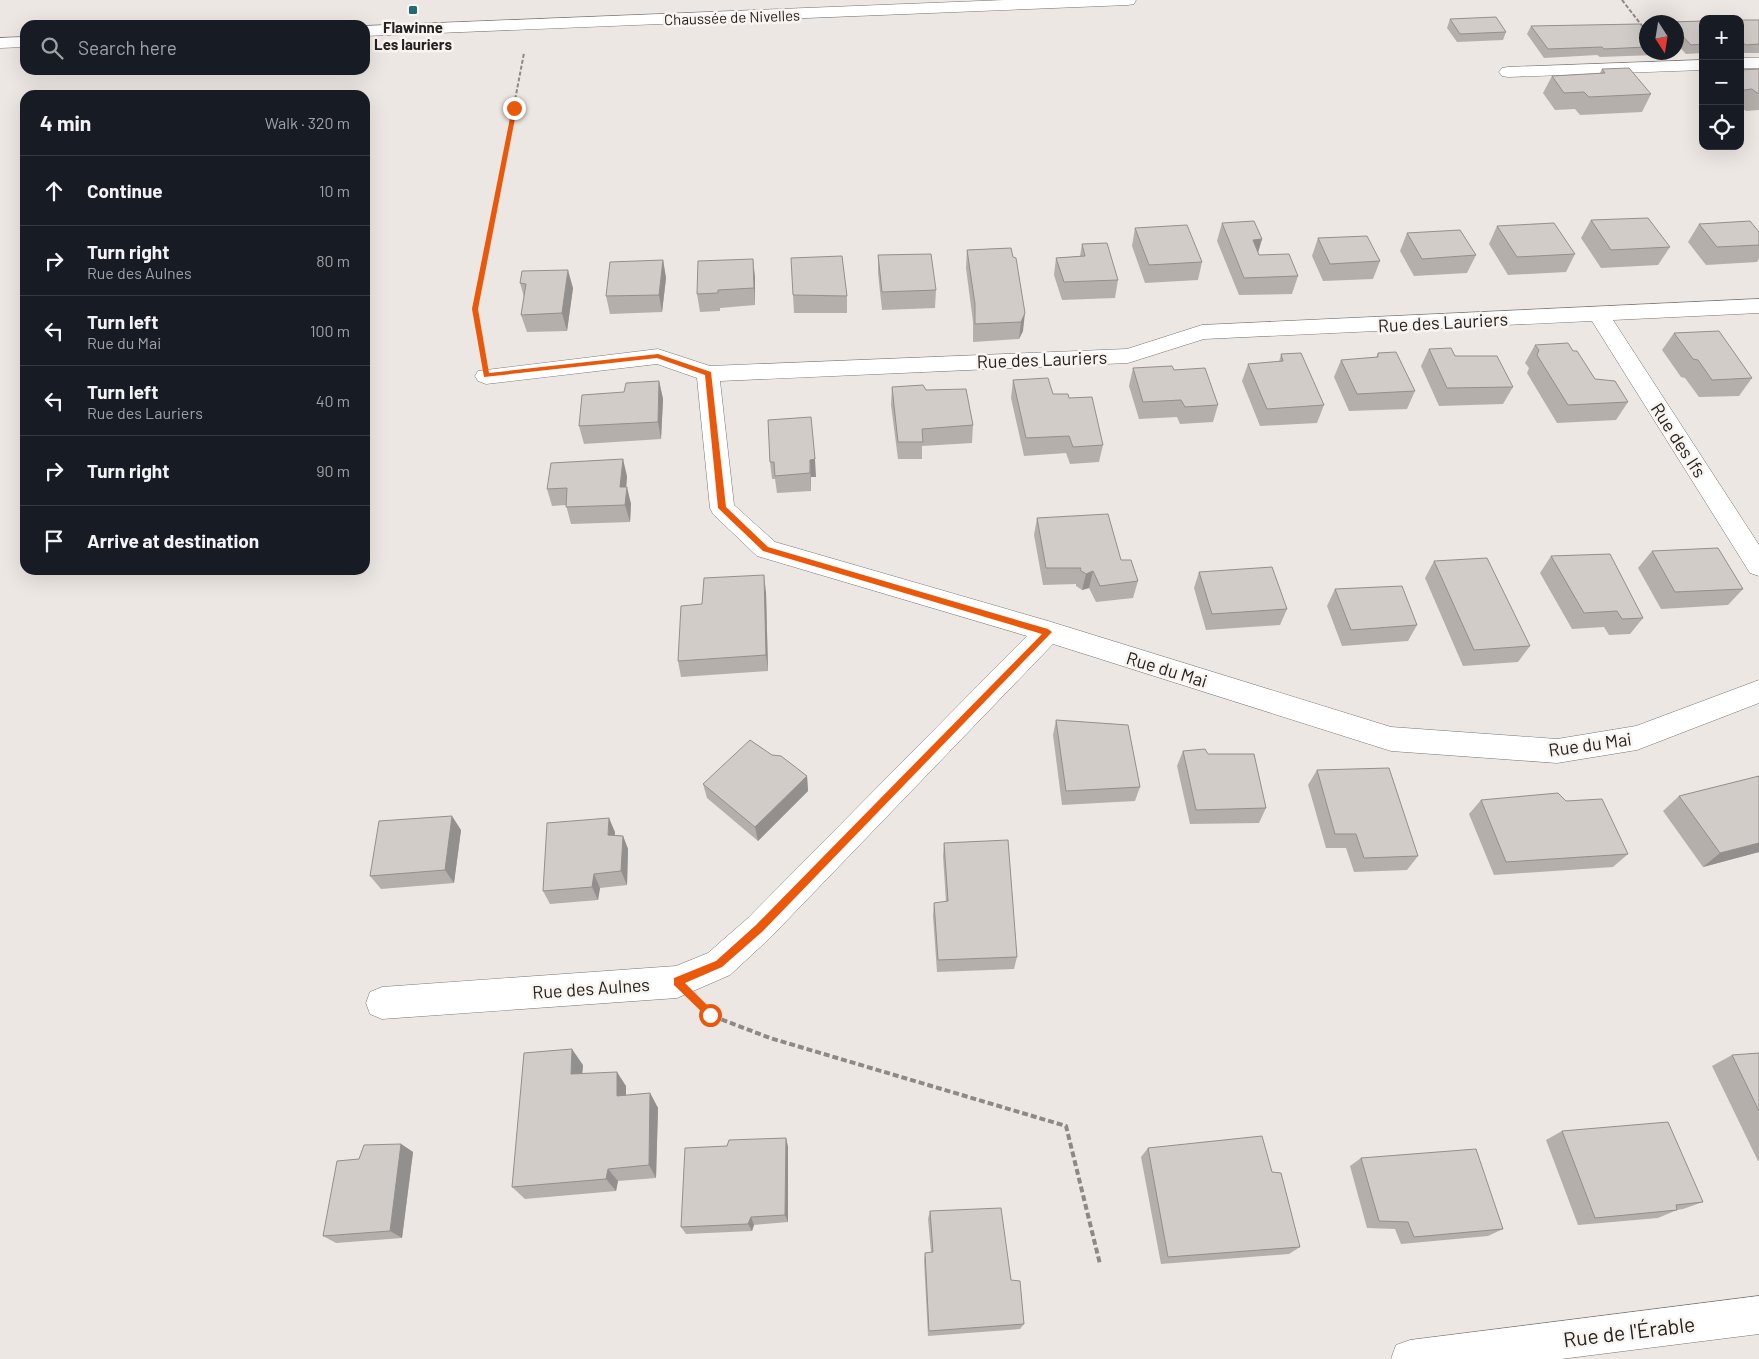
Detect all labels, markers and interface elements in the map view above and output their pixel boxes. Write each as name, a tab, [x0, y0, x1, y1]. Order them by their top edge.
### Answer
marker: Flawinne Les lauriers	[407, 4, 419, 16]
street label: Chaussée de Nivelles	[664, 6, 800, 28]
north arrow	[1639, 15, 1684, 60]
map controls	[1699, 15, 1744, 150]
button: +	[1699, 15, 1744, 60]
place label: Flawinne Les lauriers	[374, 18, 452, 53]
search box	[20, 20, 370, 75]
icon: search	[38, 34, 66, 62]
text: Search here	[78, 36, 177, 59]
button: −	[1699, 60, 1744, 105]
route end	[503, 97, 526, 120]
button: locate	[1699, 105, 1744, 150]
text: 4 min	[40, 110, 91, 135]
text: Walk · 320 m	[265, 113, 350, 132]
icon: ahead	[40, 177, 68, 205]
text: Continue	[87, 179, 163, 202]
text: 10 m	[319, 181, 350, 200]
text: Turn right	[87, 240, 169, 263]
icon: right	[40, 247, 68, 275]
text: 80 m	[316, 251, 350, 270]
text: Rue des Aulnes	[87, 263, 192, 282]
street label: Rue des Lauriers	[1377, 308, 1509, 336]
text: Turn left	[87, 310, 158, 333]
icon: left	[40, 317, 68, 345]
text: 100 m	[310, 321, 350, 340]
text: Rue du Mai	[87, 333, 161, 352]
street label: Rue des Lauriers	[976, 346, 1108, 372]
text: Turn left	[87, 380, 158, 403]
icon: left	[40, 387, 68, 415]
text: 40 m	[316, 391, 350, 410]
street label: Rue des Ifs	[1647, 398, 1711, 482]
text: Rue des Lauriers	[87, 403, 203, 422]
icon: right	[40, 457, 68, 485]
text: Turn right	[87, 459, 169, 482]
text: 90 m	[316, 461, 350, 480]
icon: arrive	[40, 527, 68, 555]
text: Arrive at destination	[87, 529, 259, 552]
street label: Rue du Mai	[1124, 646, 1210, 692]
street label: Rue du Mai	[1547, 727, 1633, 761]
street label: Rue des Aulnes	[531, 973, 651, 1003]
route start	[699, 1004, 722, 1027]
street label: Rue de l'Érable	[1562, 1311, 1696, 1351]

